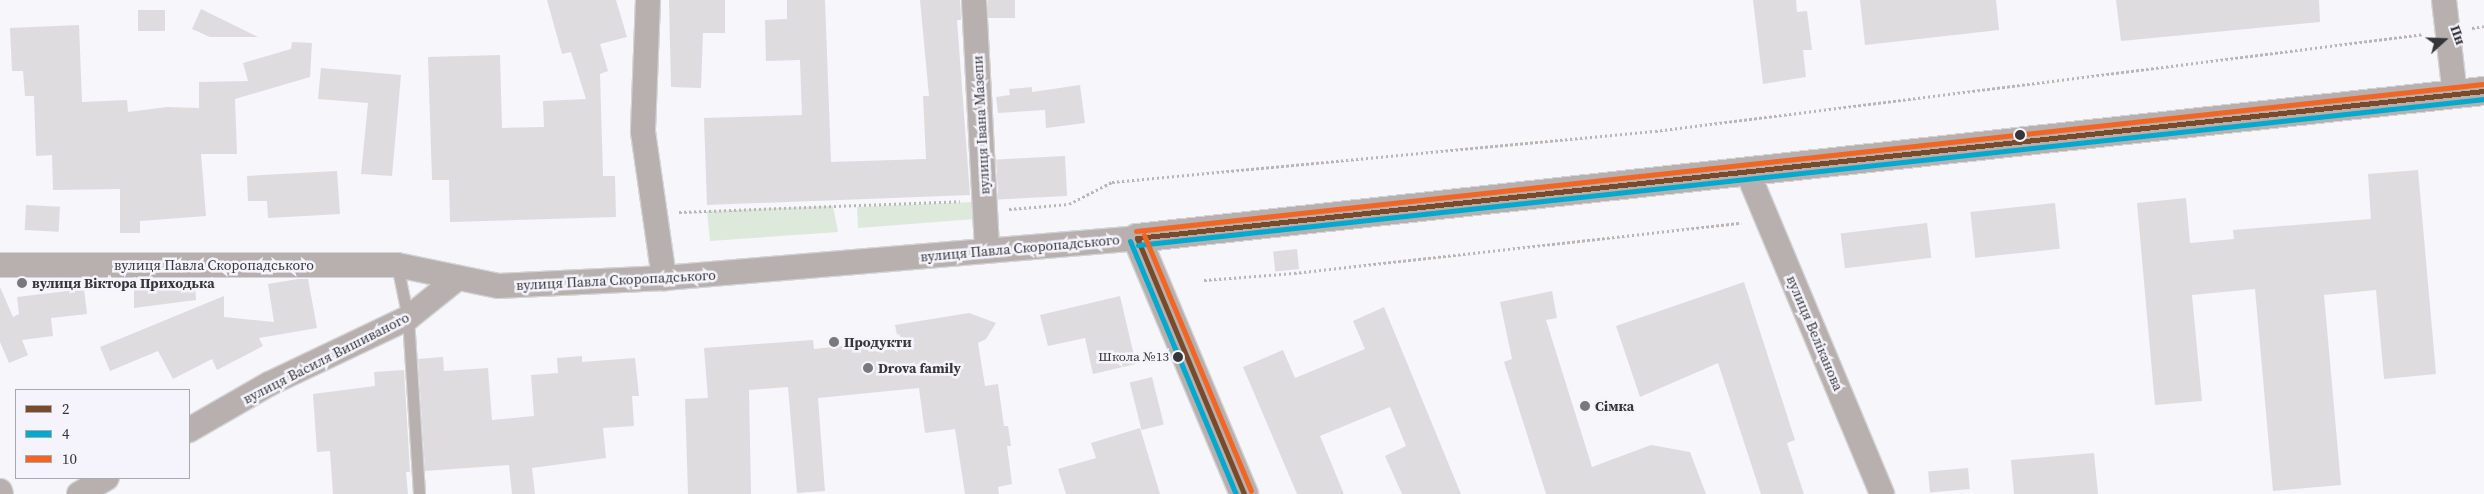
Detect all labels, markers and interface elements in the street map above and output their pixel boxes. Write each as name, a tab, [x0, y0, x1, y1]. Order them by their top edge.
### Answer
north arrow	[2419, 15, 2469, 65]
text: Пн	[2445, 22, 2471, 47]
street label: вулиця Івана Мазепи	[969, 55, 993, 195]
unlabelled marker	[2015, 130, 2025, 140]
street label: вулиця Павла Скоропадського	[920, 231, 1120, 265]
street label: вулиця Павла Скоропадського	[114, 257, 314, 273]
street label: вулиця Павла Скоропадського	[516, 266, 716, 294]
street label: вулиця Веліканова	[1783, 273, 1847, 393]
place label: вулиця Віктора Приходька	[32, 275, 215, 291]
marker: вулиця Віктора Приходька	[16, 277, 28, 289]
street label: вулиця Василя Вишиваного	[240, 309, 412, 407]
place label: Продукти	[844, 334, 912, 350]
marker: Продукти	[828, 336, 840, 348]
place label: Школа №13	[1098, 349, 1169, 365]
marker: Школа №13	[1173, 352, 1183, 362]
place label: Drova family	[878, 360, 961, 376]
marker: Drova family	[862, 362, 874, 374]
legend	[15, 389, 190, 479]
text: 2	[62, 398, 70, 419]
place label: Сімка	[1595, 398, 1634, 414]
marker: Сімка	[1579, 400, 1591, 412]
text: 4	[62, 423, 70, 444]
text: 10	[62, 448, 77, 469]

